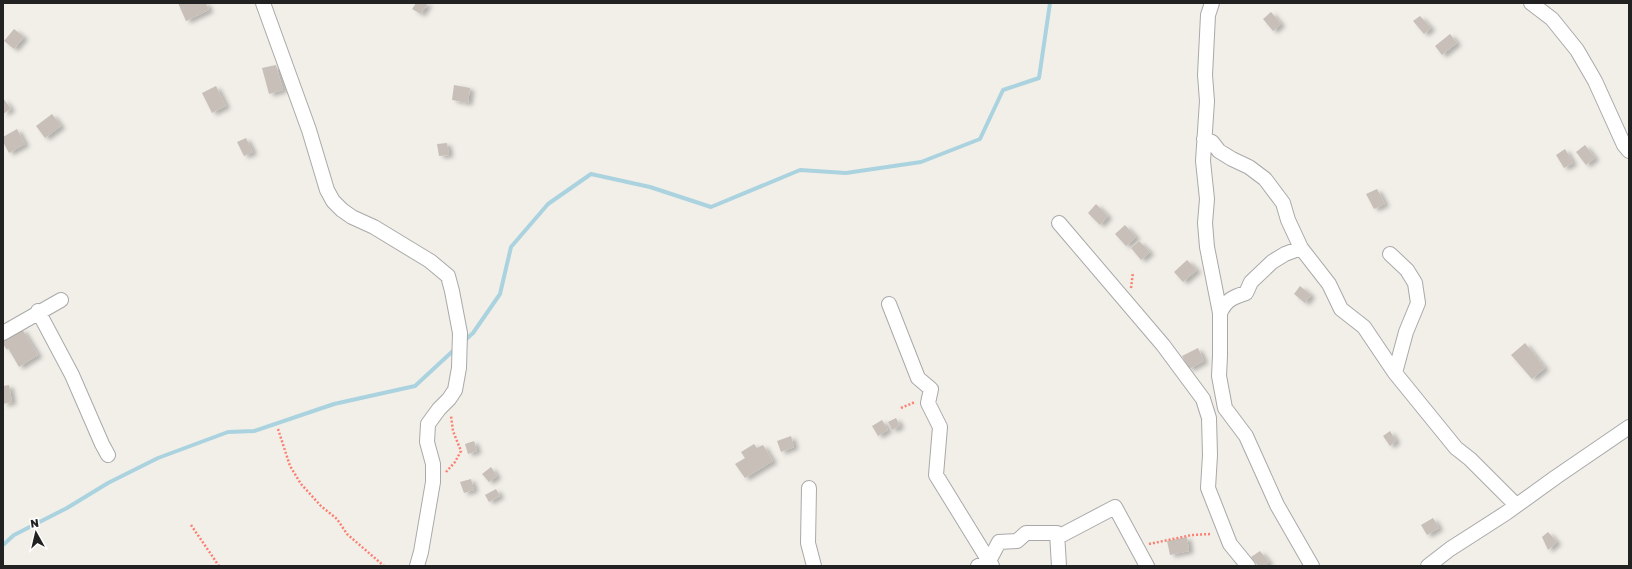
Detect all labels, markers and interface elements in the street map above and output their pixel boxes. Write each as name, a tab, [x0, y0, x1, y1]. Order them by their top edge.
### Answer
north arrow	[16, 513, 56, 553]
text: N	[29, 516, 40, 530]

